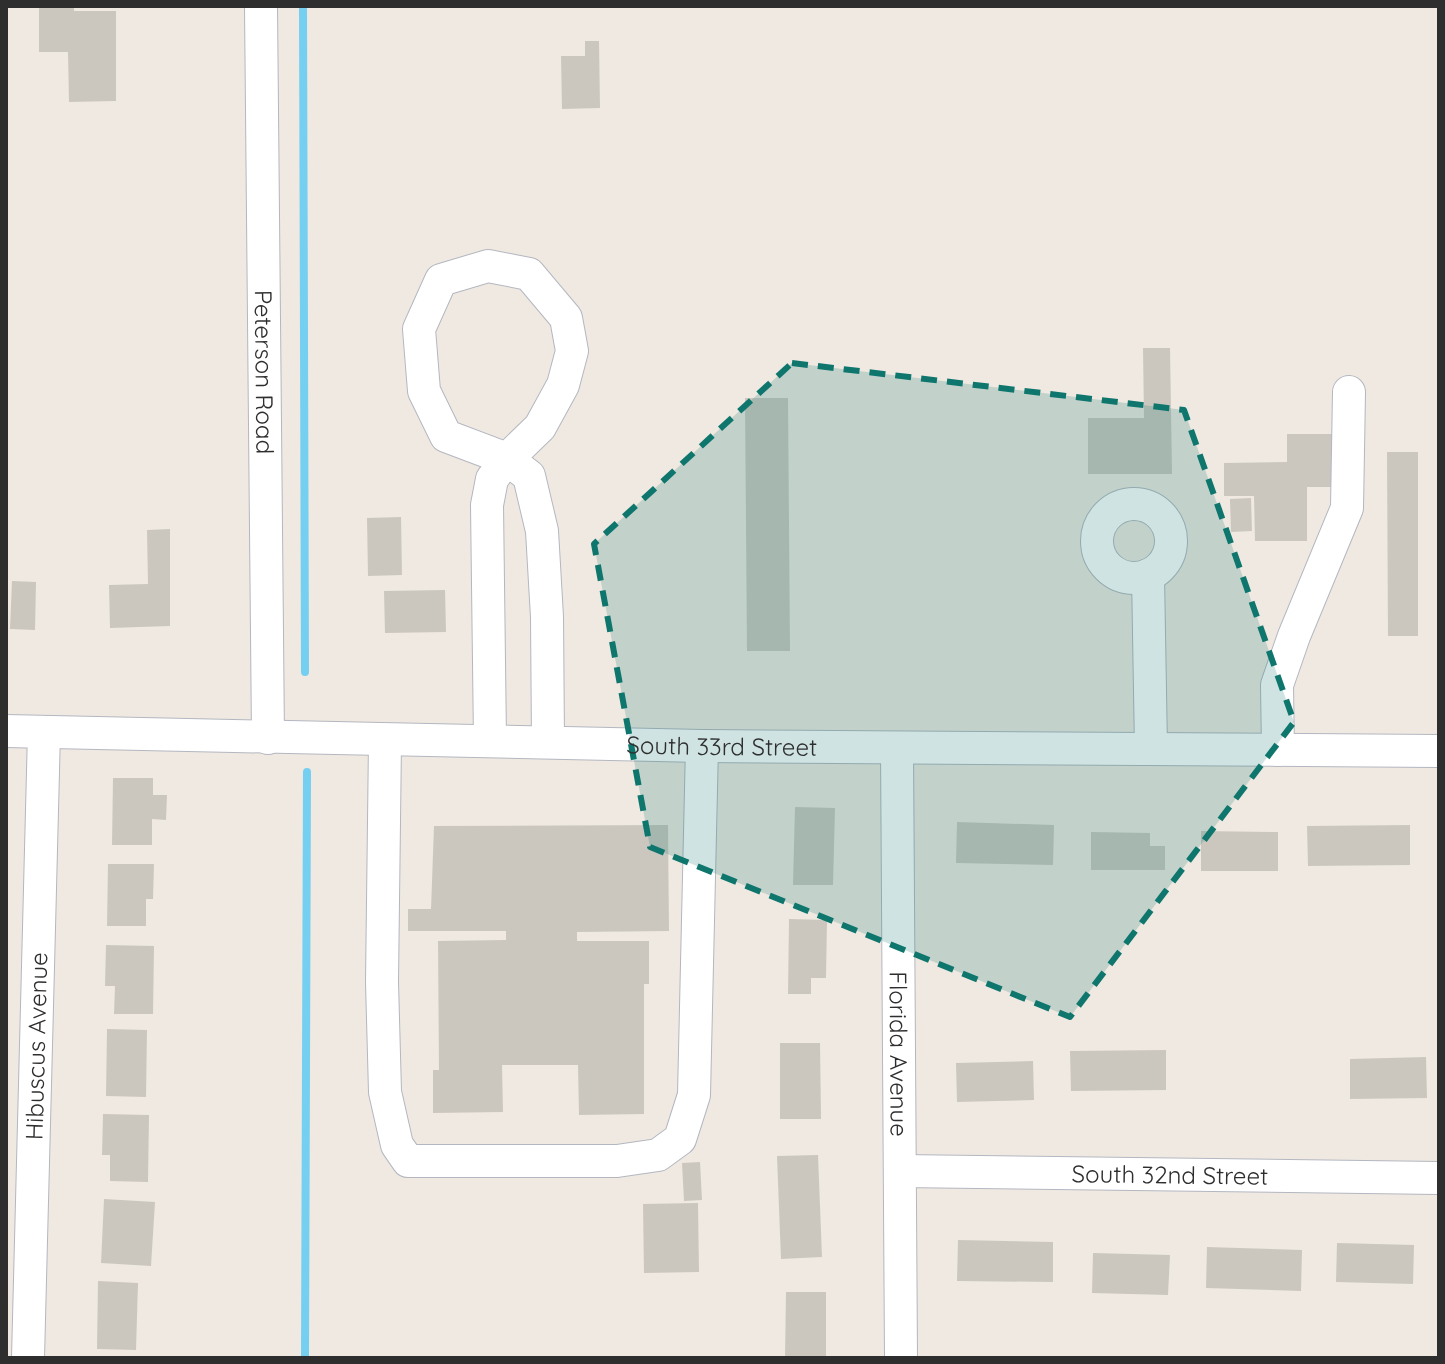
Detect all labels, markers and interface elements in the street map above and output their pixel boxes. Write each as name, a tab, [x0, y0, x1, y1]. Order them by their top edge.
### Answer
street label: Peterson Road	[249, 290, 280, 454]
street label: South 33rd Street	[626, 729, 817, 762]
street label: Hibuscus Avenue	[19, 952, 53, 1140]
street label: Florida Avenue	[883, 971, 915, 1137]
street label: South 32nd Street	[1072, 1158, 1268, 1191]

